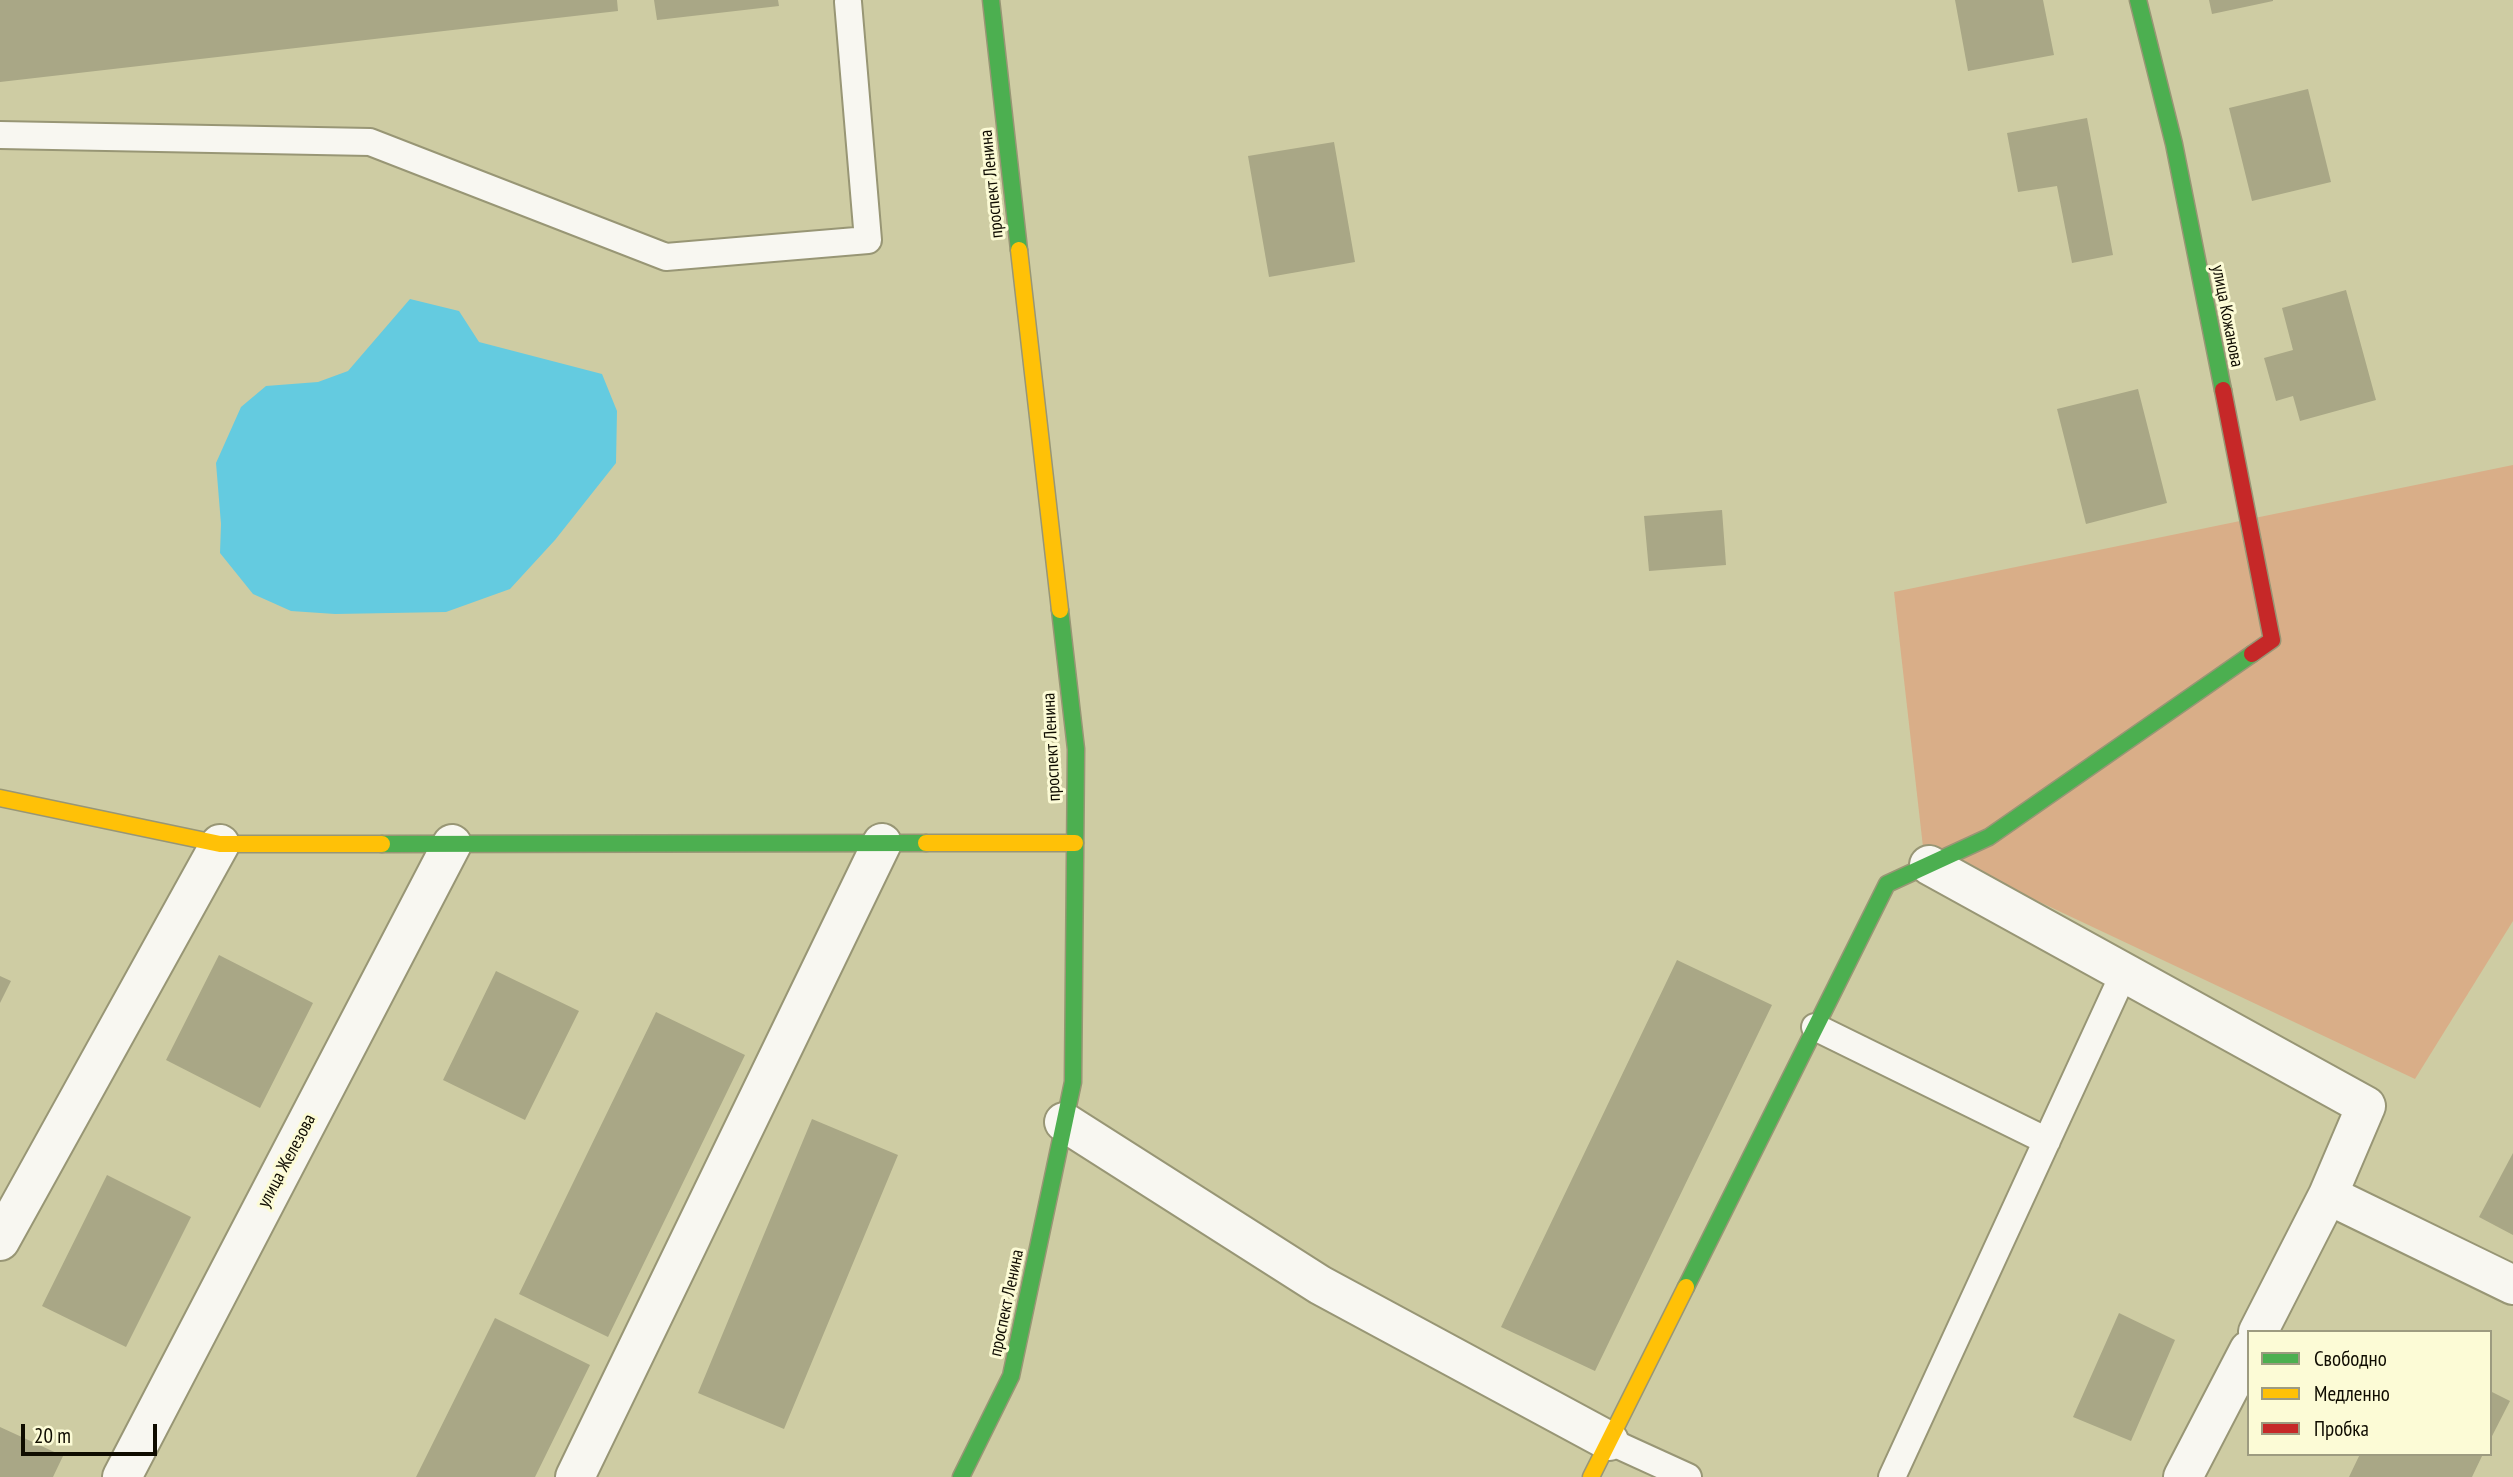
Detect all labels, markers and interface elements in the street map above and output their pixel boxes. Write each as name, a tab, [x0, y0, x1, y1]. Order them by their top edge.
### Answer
street label: проспект Ленина	[976, 129, 1008, 239]
street label: улица Кожанова	[2207, 263, 2247, 369]
street label: проспект Ленина	[1038, 692, 1066, 802]
street label: улица Железова	[253, 1111, 321, 1211]
street label: проспект Ленина	[985, 1248, 1029, 1358]
legend	[2247, 1330, 2492, 1456]
text: Свободно	[2314, 1345, 2387, 1372]
text: Медленно	[2314, 1380, 2390, 1407]
scale bar	[24, 1410, 161, 1454]
text: Пробка	[2314, 1415, 2369, 1442]
text: 20 m	[34, 1422, 71, 1449]

